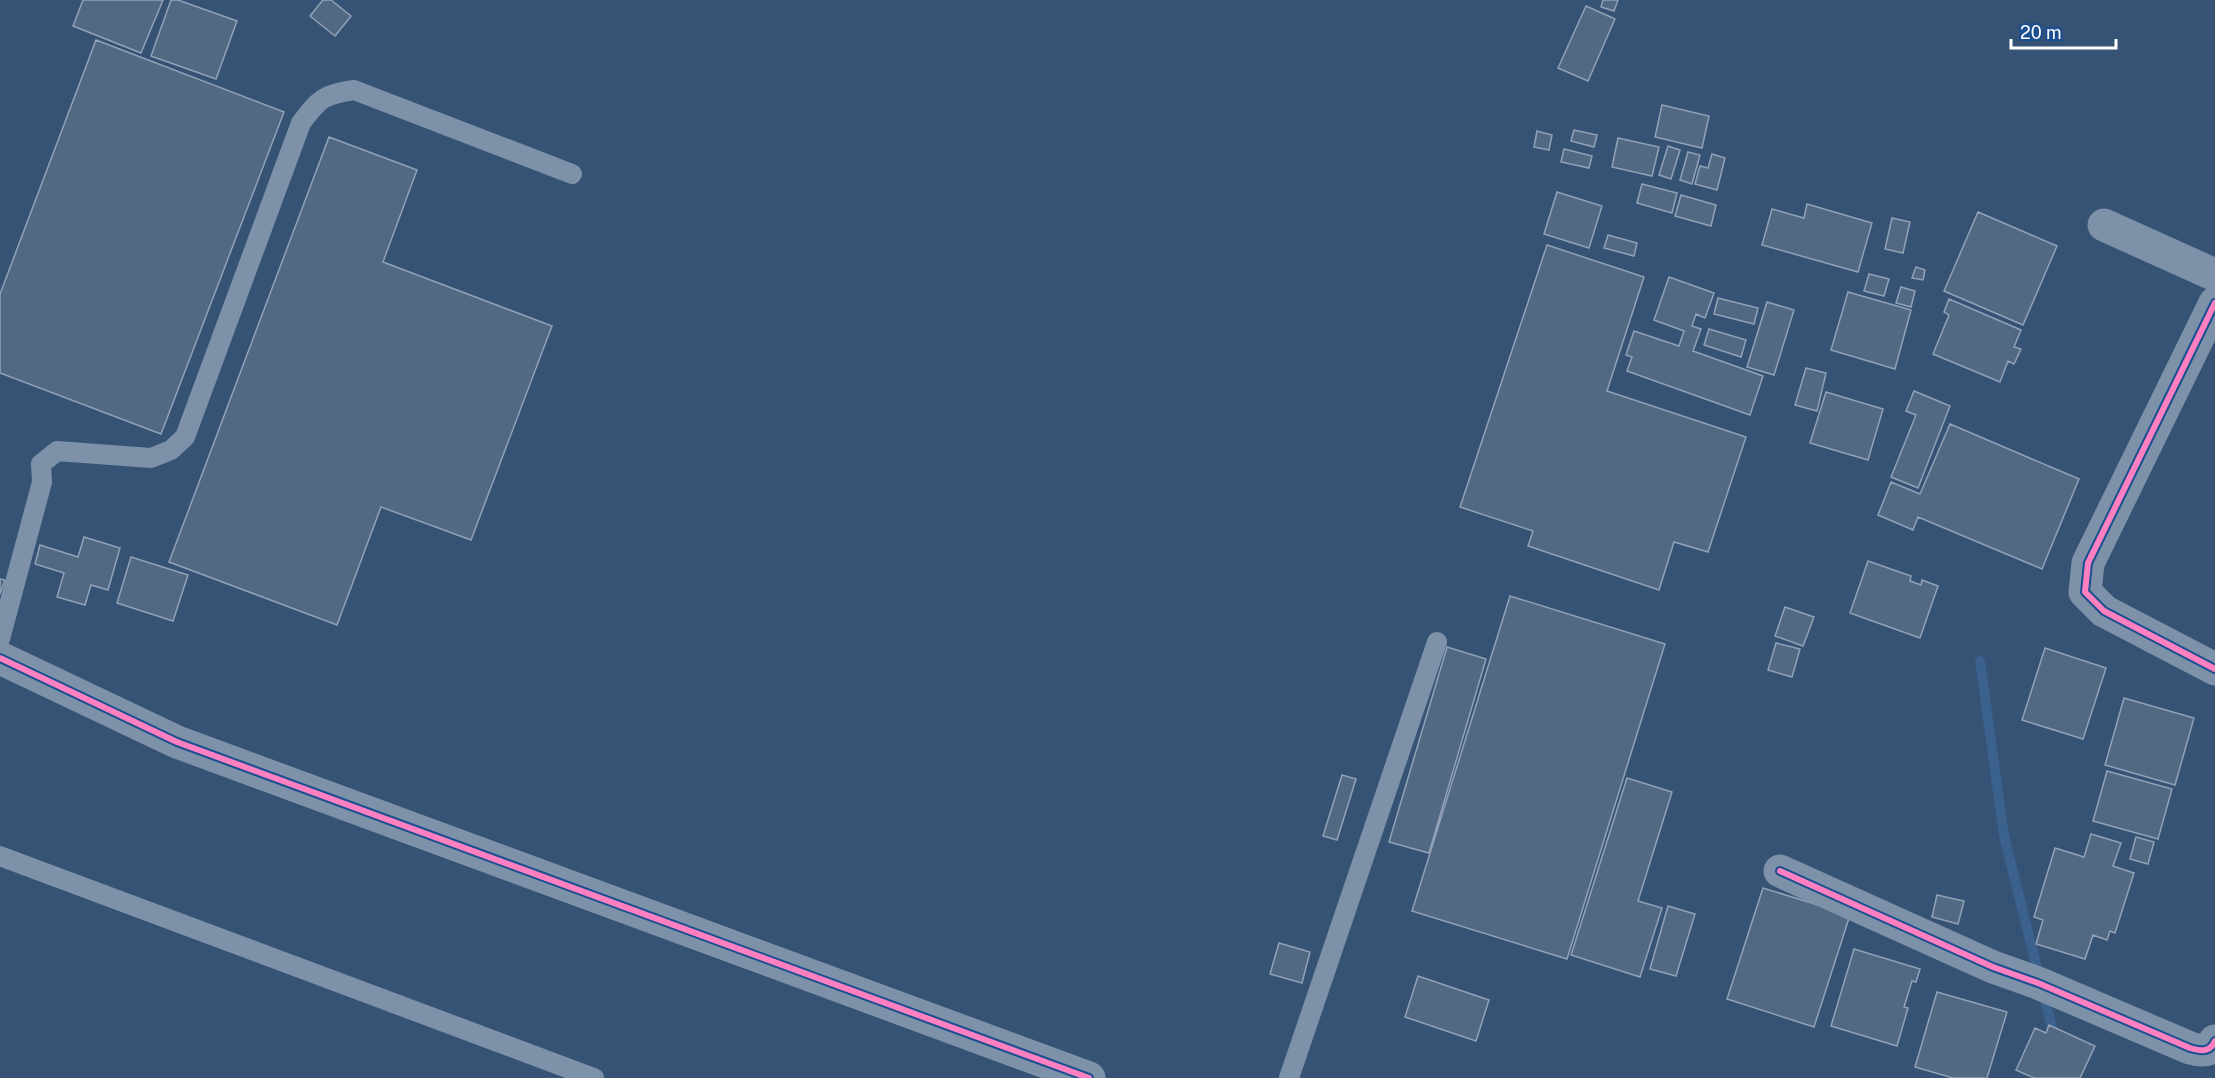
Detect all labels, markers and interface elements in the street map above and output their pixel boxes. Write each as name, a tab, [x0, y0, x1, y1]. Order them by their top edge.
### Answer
scale bar	[2011, 12, 2116, 50]
text: 20 m	[2020, 22, 2062, 43]

